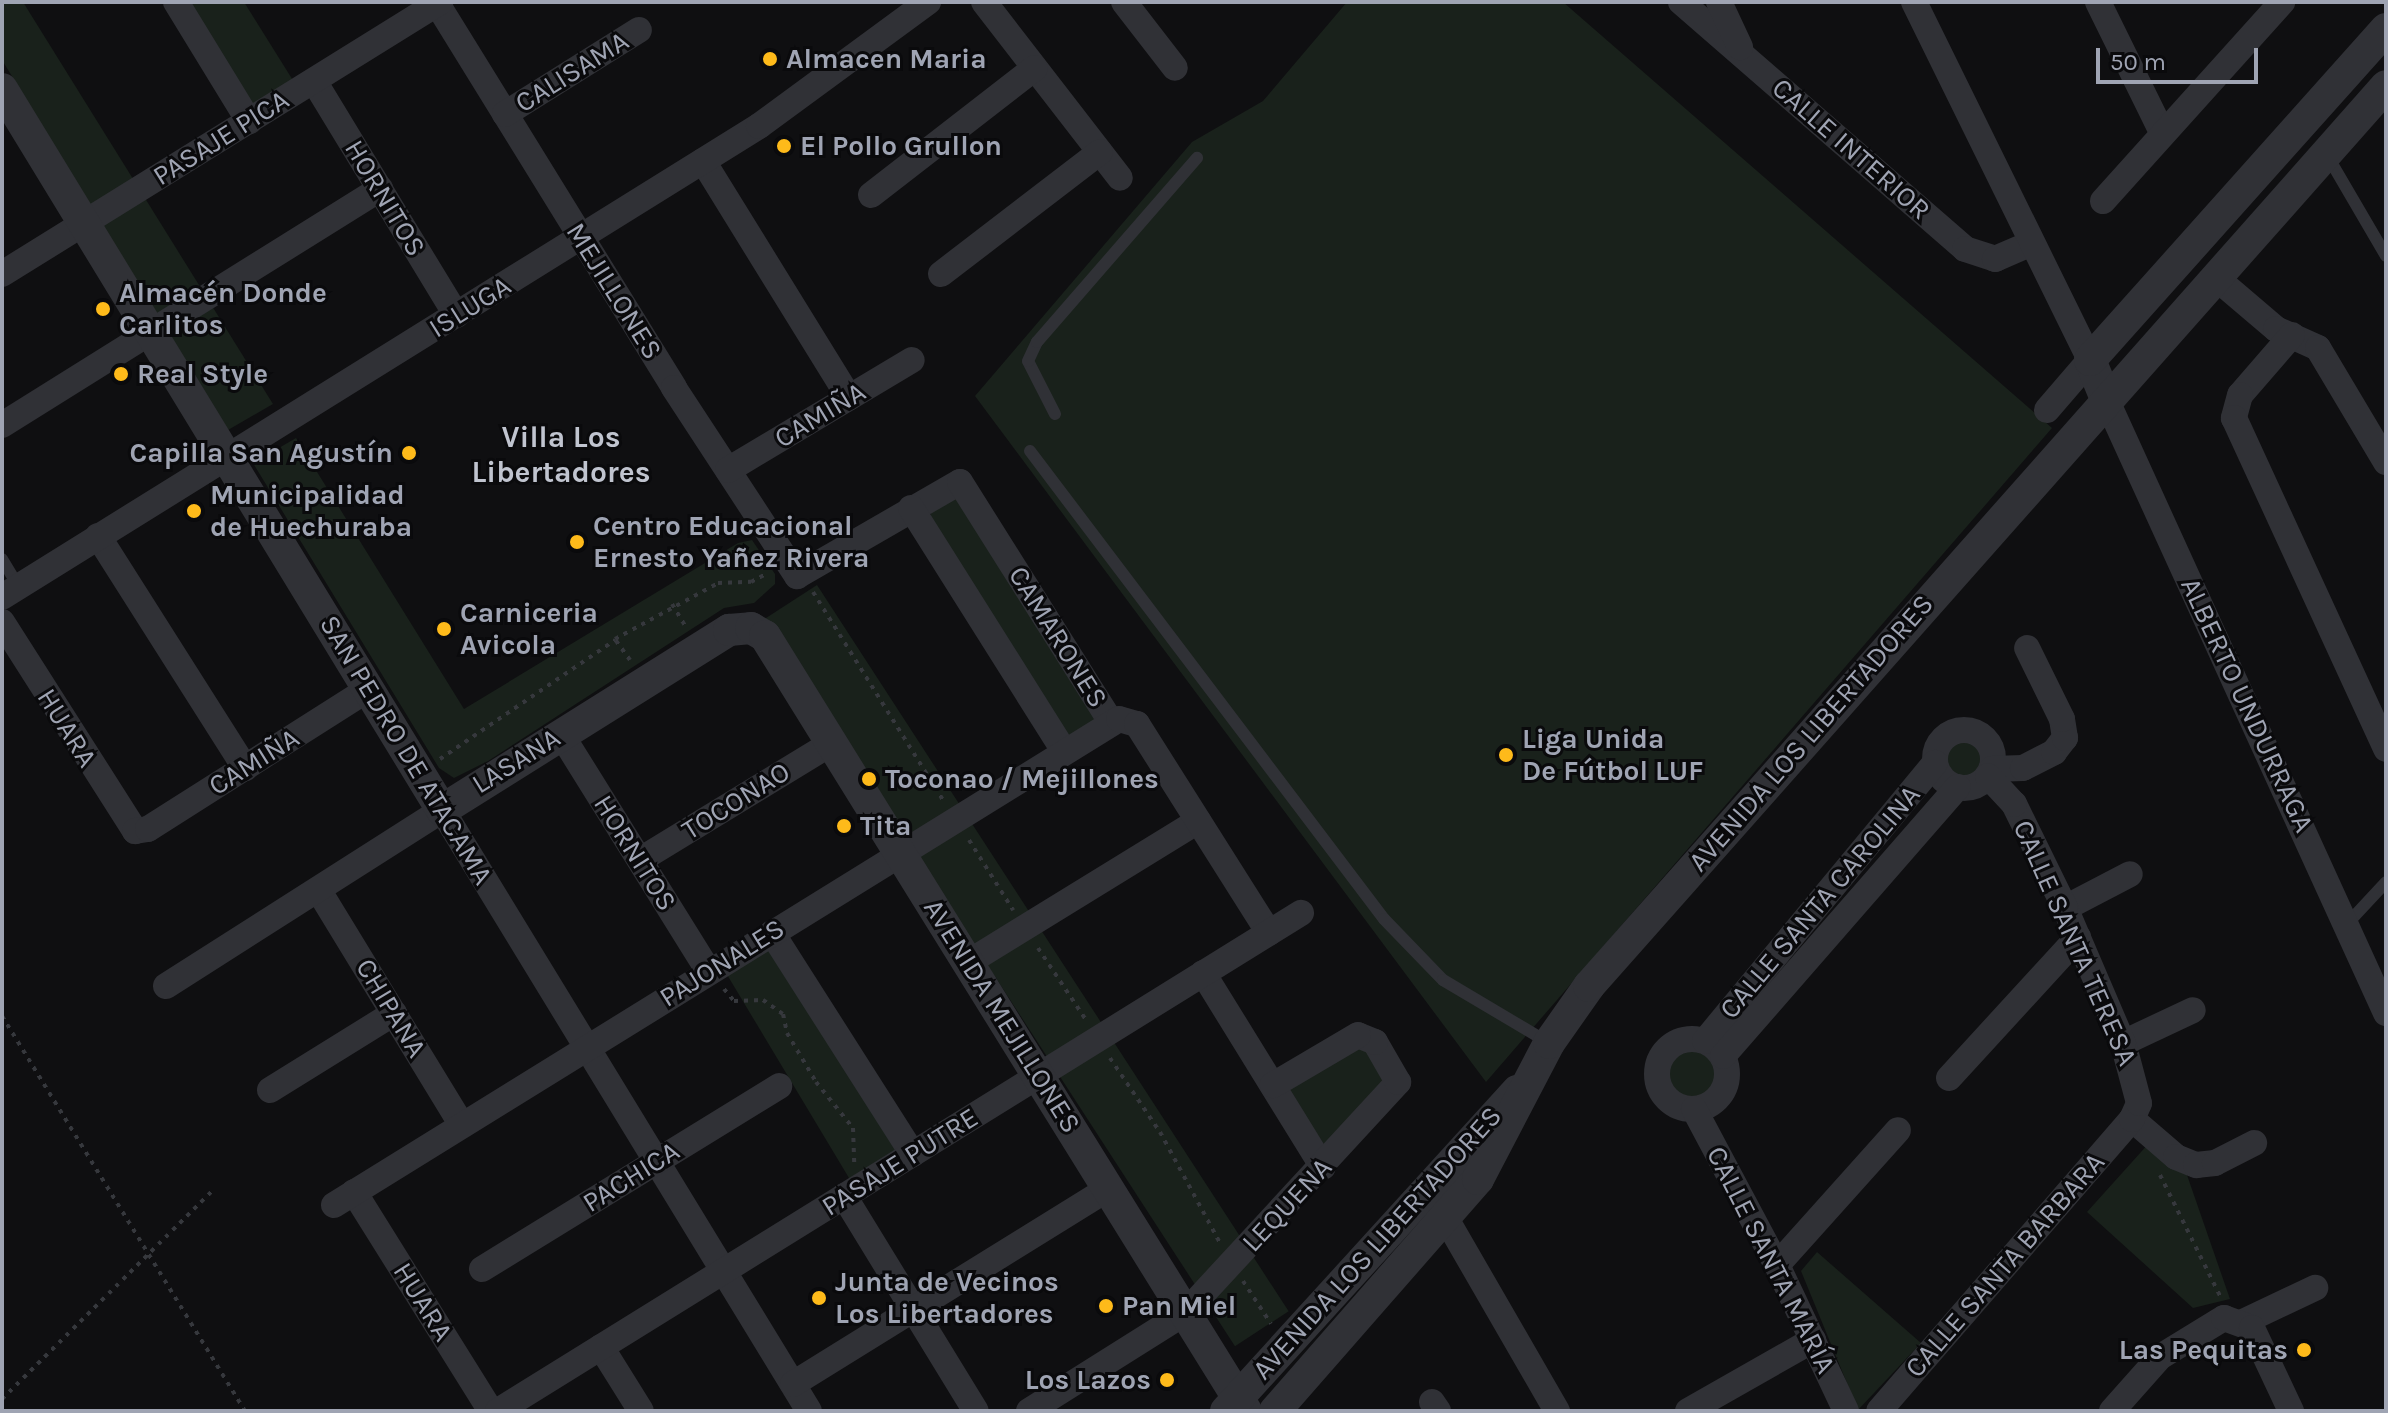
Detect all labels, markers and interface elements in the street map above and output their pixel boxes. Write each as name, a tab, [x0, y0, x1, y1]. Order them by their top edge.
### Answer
street label: CALISAMA	[509, 24, 635, 120]
scale bar	[2100, 32, 2262, 82]
place label: Almacen Maria	[786, 42, 987, 76]
text: 50 m	[2110, 48, 2166, 76]
marker: Almacen Maria	[761, 50, 779, 68]
street label: CALLE INTERIOR	[1765, 71, 1937, 227]
street label: PASAJE PICA	[147, 83, 295, 193]
place label: El Pollo Grullon	[800, 129, 1002, 163]
street label: HORNITOS	[337, 134, 433, 262]
marker: El Pollo Grullon	[775, 137, 793, 155]
street label: MEJILLONES	[559, 217, 669, 365]
street label: ISLUGA	[423, 269, 517, 345]
place label: Almacén Donde Carlitos	[119, 276, 327, 342]
marker: Almacén Donde Carlitos	[94, 300, 112, 318]
place label: Real Style	[137, 357, 268, 391]
marker: Real Style	[112, 365, 130, 383]
street label: CAMIÑA	[768, 375, 872, 455]
district label: Villa Los Libertadores	[471, 419, 651, 490]
place label: Capilla San Agustín	[130, 436, 393, 470]
marker: Capilla San Agustín	[400, 444, 418, 462]
place label: Municipalidad de Huechuraba	[210, 478, 412, 544]
marker: Municipalidad de Huechuraba	[185, 502, 203, 520]
place label: Centro Educacional Ernesto Yañez Rivera	[593, 509, 869, 575]
marker: Centro Educacional Ernesto Yañez Rivera	[568, 533, 586, 551]
street label: CAMARONES	[1001, 560, 1115, 714]
street label: ALBERTO UNDURRAGA	[2173, 572, 2321, 838]
street label: AVENIDA LOS LIBERTADORES	[1681, 588, 1941, 878]
place label: Carniceria Avicola	[460, 596, 598, 662]
street label: SAN PEDRO DE ATACAMA	[312, 609, 500, 891]
marker: Carniceria Avicola	[435, 620, 453, 638]
street label: HUARA	[30, 682, 104, 774]
street label: CAMIÑA	[203, 721, 305, 803]
street label: LASANA	[466, 721, 566, 801]
place label: Liga Unida De Fútbol LUF	[1522, 722, 1703, 788]
marker: Liga Unida De Fútbol LUF	[1497, 746, 1515, 764]
street label: TOCONAO	[676, 755, 796, 847]
place label: Toconao / Mejillones	[885, 762, 1159, 796]
marker: Toconao / Mejillones	[860, 770, 878, 788]
street label: CALLE SANTA CAROLINA	[1713, 779, 1927, 1025]
street label: HORNITOS	[586, 789, 684, 917]
place label: Tita	[860, 809, 911, 843]
street label: CALLE SANTA TERESA	[2006, 815, 2144, 1071]
marker: Tita	[835, 817, 853, 835]
street label: AVENIDA MEJILLONES	[916, 893, 1088, 1139]
street label: PAJONALES	[653, 911, 791, 1015]
street label: CHIPANA	[348, 952, 434, 1064]
street label: AVENIDA LOS LIBERTADORES	[1245, 1099, 1509, 1387]
street label: PASAJE PUTRE	[816, 1101, 984, 1223]
street label: PACHICA	[577, 1134, 685, 1220]
street label: CALLE SANTA MARÍA	[1699, 1141, 1843, 1379]
street label: CALLE SANTA BARBARA	[1898, 1146, 2112, 1384]
street label: LEQUENA	[1235, 1151, 1339, 1259]
street label: HUARA	[386, 1256, 460, 1348]
place label: Junta de Vecinos Los Libertadores	[835, 1265, 1059, 1331]
marker: Junta de Vecinos Los Libertadores	[810, 1289, 828, 1307]
place label: Pan Miel	[1122, 1289, 1236, 1323]
marker: Pan Miel	[1097, 1297, 1115, 1315]
place label: Las Pequitas	[2119, 1333, 2288, 1367]
marker: Las Pequitas	[2295, 1341, 2313, 1359]
place label: Los Lazos	[1025, 1363, 1151, 1397]
marker: Los Lazos	[1158, 1371, 1176, 1389]

